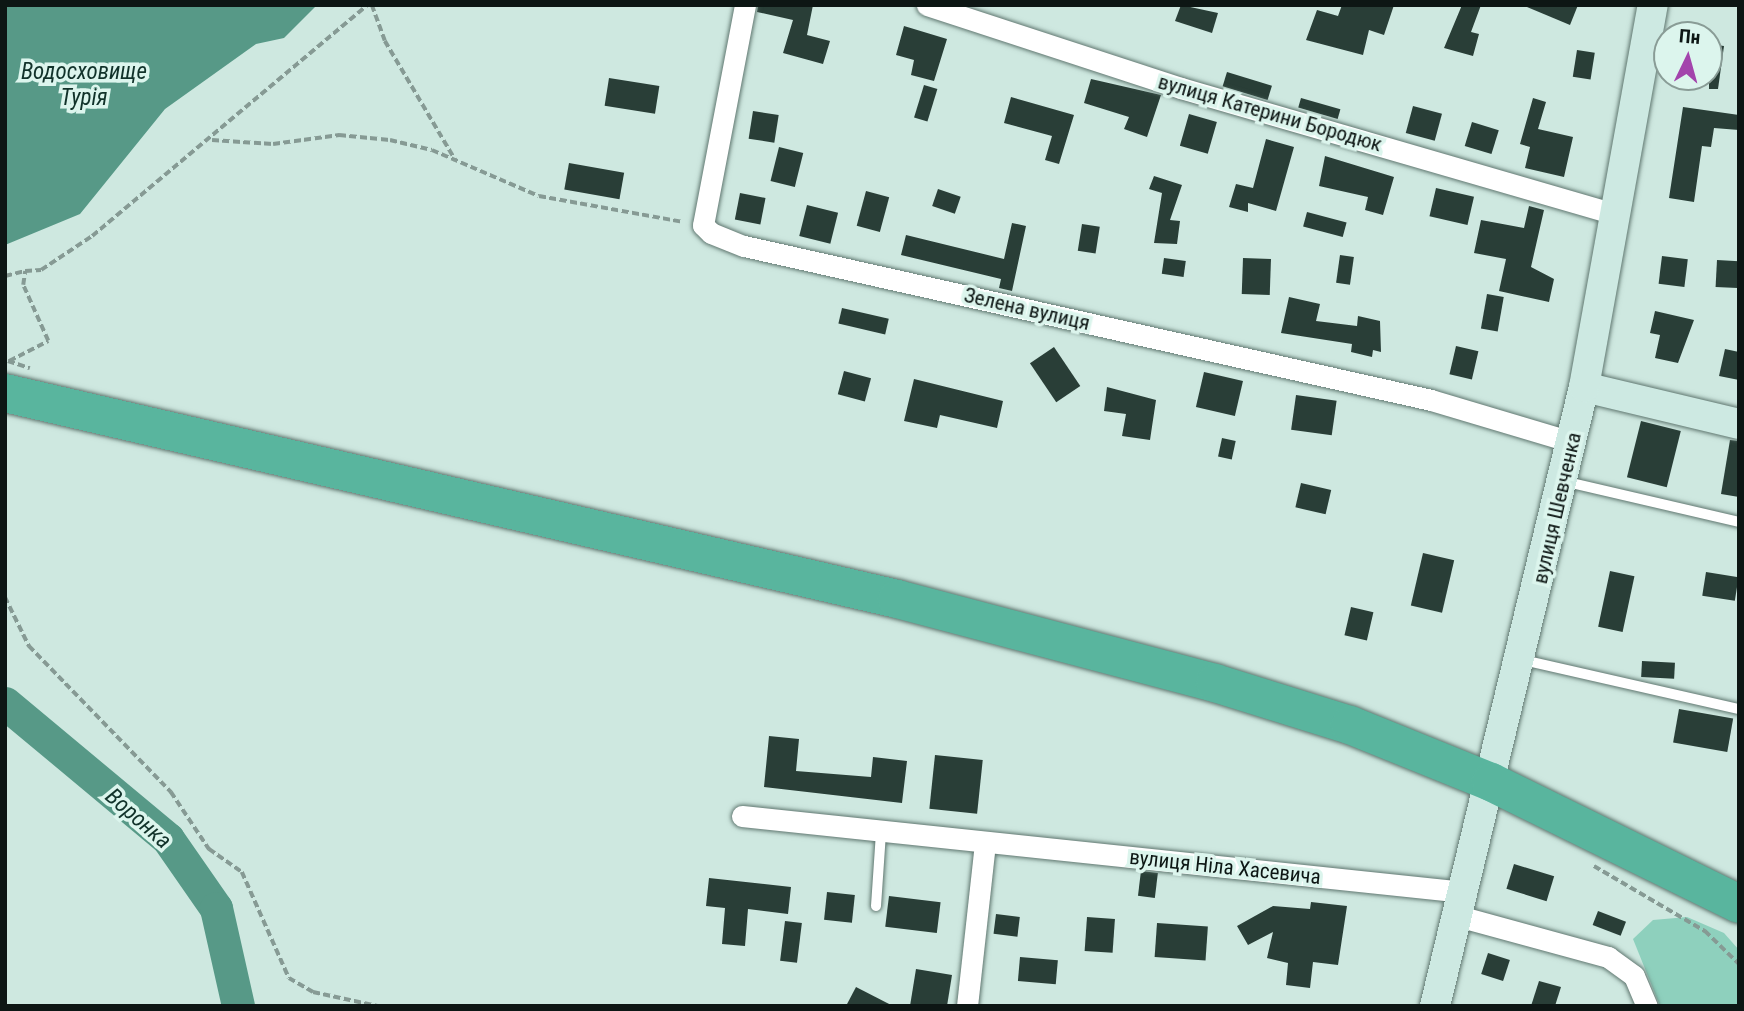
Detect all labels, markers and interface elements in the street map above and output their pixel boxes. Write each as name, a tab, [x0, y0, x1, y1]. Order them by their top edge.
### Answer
north arrow	[1653, 21, 1723, 91]
text: Пн	[1678, 24, 1701, 49]
water label: Водосховище Турія	[21, 58, 147, 112]
street label: вулиця Катерини Бородюк	[1155, 69, 1385, 157]
street label: Зелена вулиця	[962, 282, 1092, 336]
street label: вулиця Шевченка	[1527, 430, 1587, 586]
water label: Воронка	[99, 783, 177, 855]
street label: вулиця Ніла Хасевича	[1128, 844, 1322, 890]

